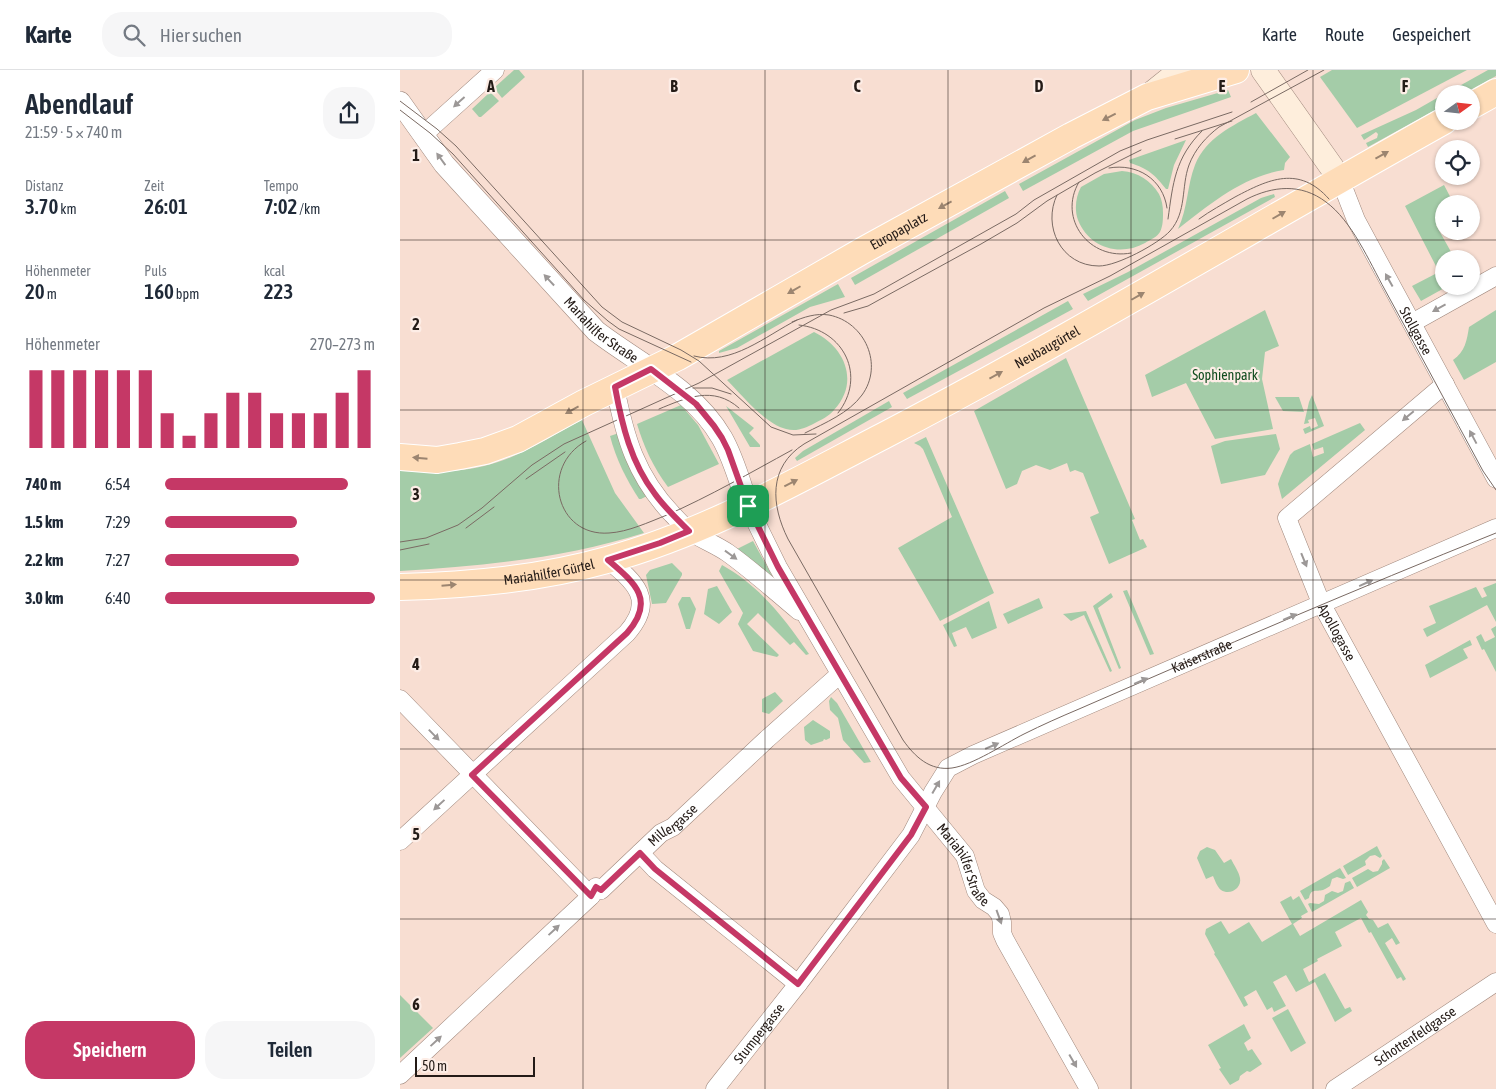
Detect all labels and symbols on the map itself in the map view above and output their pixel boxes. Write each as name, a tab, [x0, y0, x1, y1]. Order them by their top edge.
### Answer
text: A	[486, 77, 495, 95]
text: B	[670, 77, 678, 95]
text: C	[853, 77, 861, 95]
text: D	[1035, 77, 1044, 95]
text: E	[1219, 77, 1226, 95]
text: F	[1402, 77, 1409, 95]
north arrow	[1435, 85, 1480, 130]
one-way arrow	[454, 96, 466, 108]
one-way arrow	[1102, 113, 1116, 121]
text: 1	[412, 146, 420, 164]
one-way arrow	[1376, 151, 1389, 160]
one-way arrow	[436, 152, 446, 166]
one-way arrow	[1022, 155, 1037, 163]
one-way arrow	[938, 201, 951, 210]
street label: Europaplatz	[867, 209, 930, 253]
one-way arrow	[1272, 211, 1286, 219]
one-way arrow	[1385, 273, 1393, 288]
one-way arrow	[543, 275, 555, 287]
one-way arrow	[787, 286, 801, 295]
one-way arrow	[1131, 291, 1144, 300]
street label: Mariahilfer Straße	[561, 294, 641, 366]
street label: Stollgasse	[1396, 304, 1435, 358]
one-way arrow	[1431, 304, 1446, 312]
text: 2	[412, 315, 420, 333]
street label: Neubaugürtel	[1012, 322, 1083, 372]
park label: Sophienpark	[1192, 367, 1258, 383]
one-way arrow	[989, 371, 1003, 379]
one-way arrow	[565, 405, 579, 414]
one-way arrow	[1401, 410, 1414, 421]
one-way arrow	[1469, 429, 1477, 444]
one-way arrow	[412, 454, 428, 462]
one-way arrow	[784, 479, 798, 487]
text: 3	[412, 485, 420, 503]
pin	[727, 485, 769, 527]
one-way arrow	[724, 550, 738, 560]
one-way arrow	[1301, 553, 1308, 568]
street label: Mariahilfer Gürtel	[503, 556, 596, 588]
one-way arrow	[1359, 579, 1373, 587]
one-way arrow	[441, 581, 457, 589]
street label: Apollogasse	[1315, 601, 1359, 664]
one-way arrow	[1283, 612, 1297, 620]
street label: Kaiserstraße	[1169, 636, 1234, 676]
text: 4	[411, 655, 420, 673]
one-way arrow	[1134, 677, 1148, 685]
one-way arrow	[428, 728, 440, 740]
one-way arrow	[985, 742, 999, 750]
one-way arrow	[932, 781, 941, 794]
one-way arrow	[433, 799, 445, 811]
street label: Millergasse	[645, 801, 701, 849]
street label: Mariahilfer Straße	[934, 820, 992, 910]
text: 5	[412, 825, 420, 843]
one-way arrow	[996, 910, 1004, 925]
one-way arrow	[548, 924, 560, 936]
text: 6	[412, 995, 420, 1013]
street label: Stumpergasse	[730, 1000, 788, 1067]
street label: Schottenfeldgasse	[1371, 1003, 1459, 1069]
one-way arrow	[429, 1035, 441, 1047]
one-way arrow	[1069, 1053, 1077, 1068]
scale bar	[415, 1054, 535, 1077]

